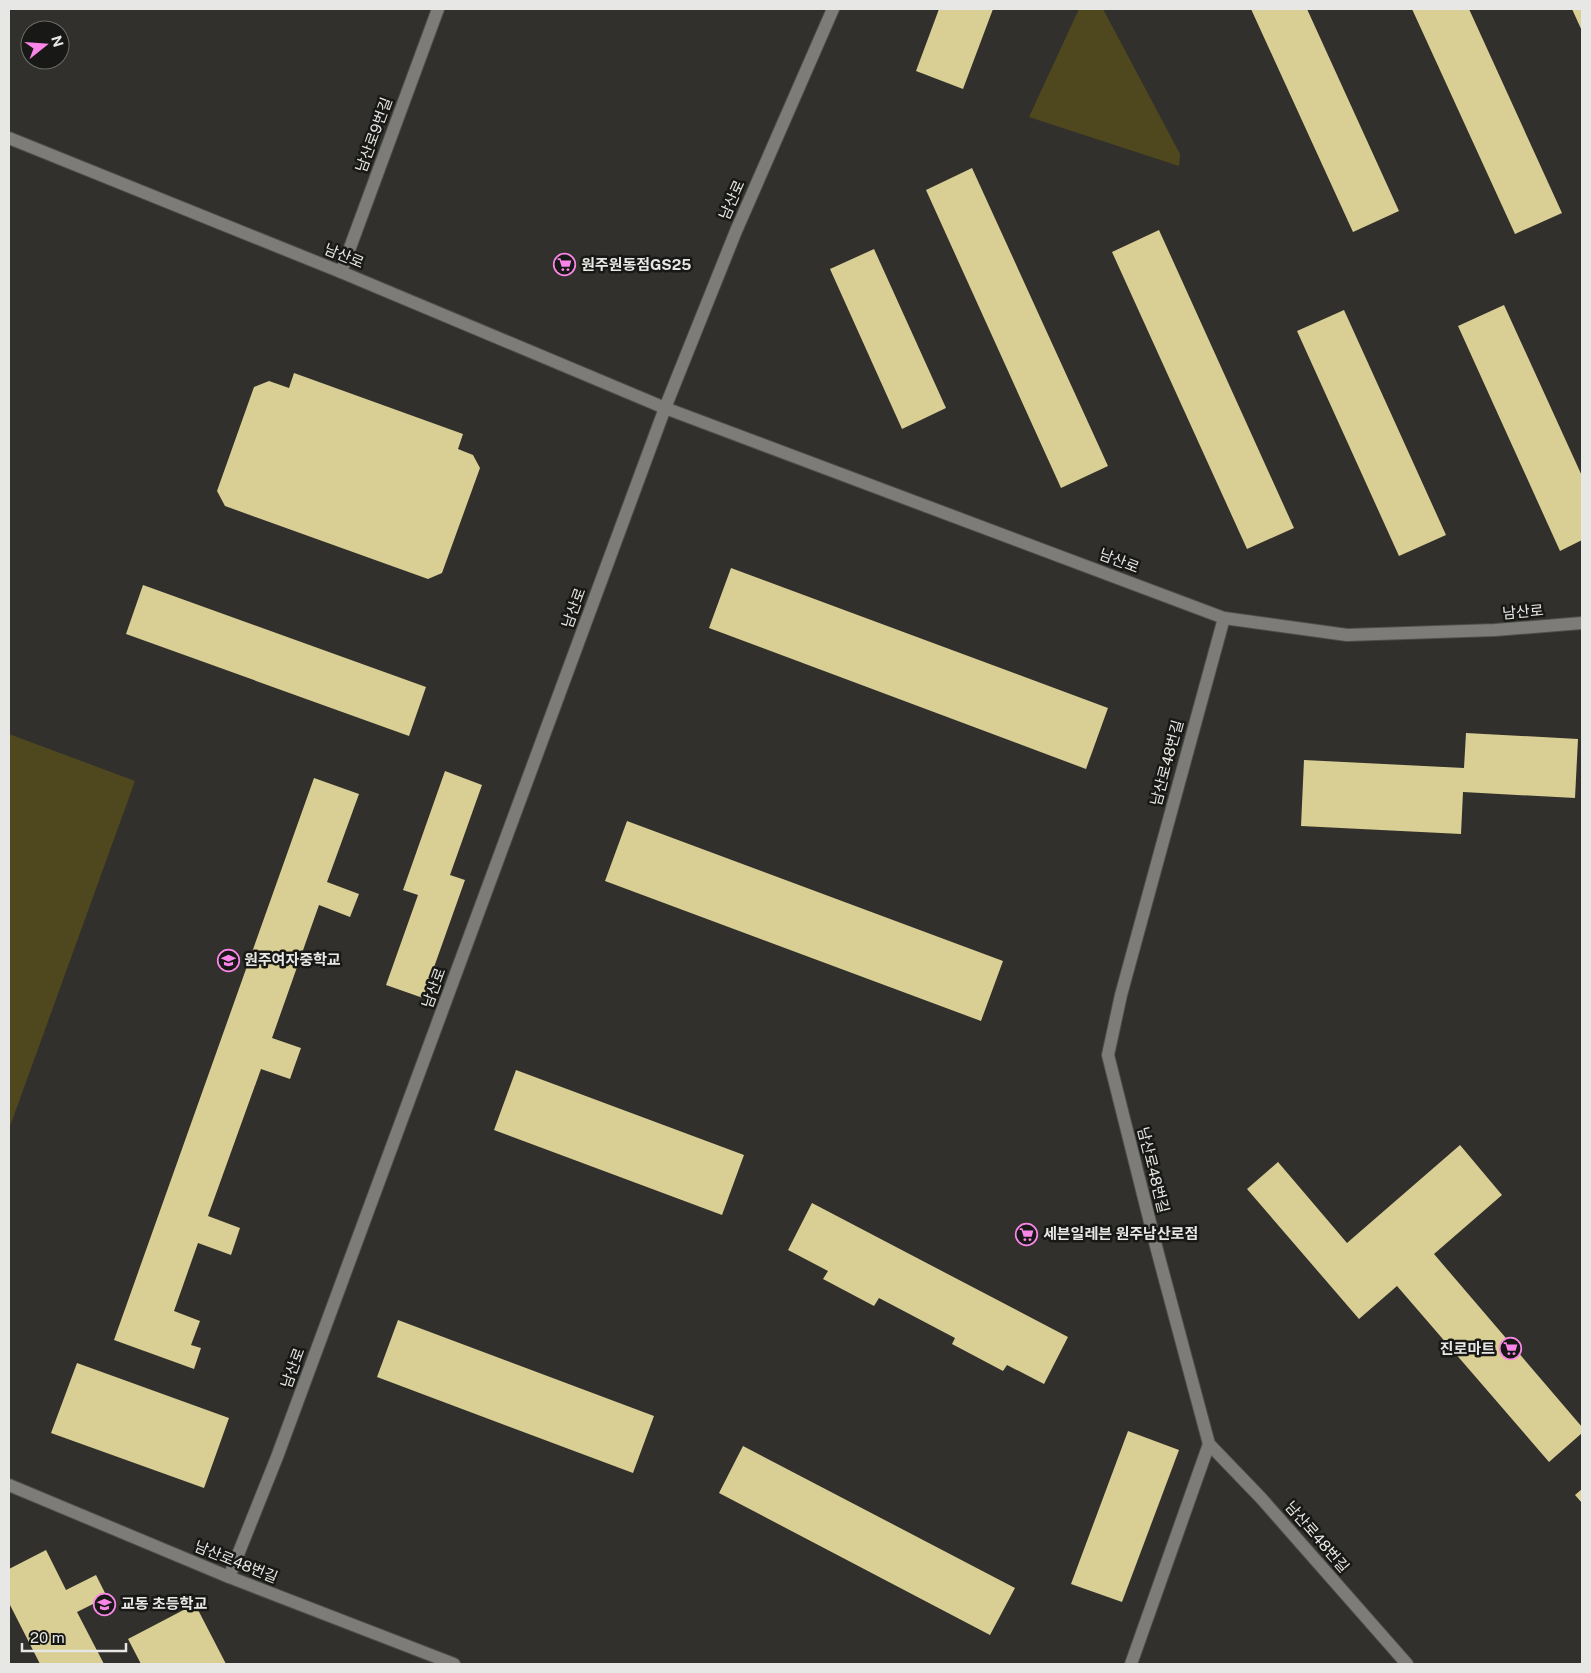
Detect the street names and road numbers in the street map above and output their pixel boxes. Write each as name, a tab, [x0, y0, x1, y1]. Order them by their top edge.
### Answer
street label: 남산로9번길	[352, 95, 395, 175]
street label: 남산로	[715, 177, 748, 222]
street label: 남산로	[322, 240, 367, 271]
street label: 남산로	[1097, 545, 1142, 576]
street label: 남산로	[558, 585, 589, 630]
street label: 남산로	[1502, 601, 1544, 622]
street label: 남산로48번길	[1147, 718, 1186, 808]
street label: 남산로	[418, 965, 449, 1010]
street label: 남산로48번길	[1135, 1125, 1172, 1215]
street label: 남산로	[277, 1345, 308, 1390]
street label: 남산로48번길	[1282, 1498, 1353, 1576]
street label: 남산로48번길	[192, 1537, 280, 1586]

